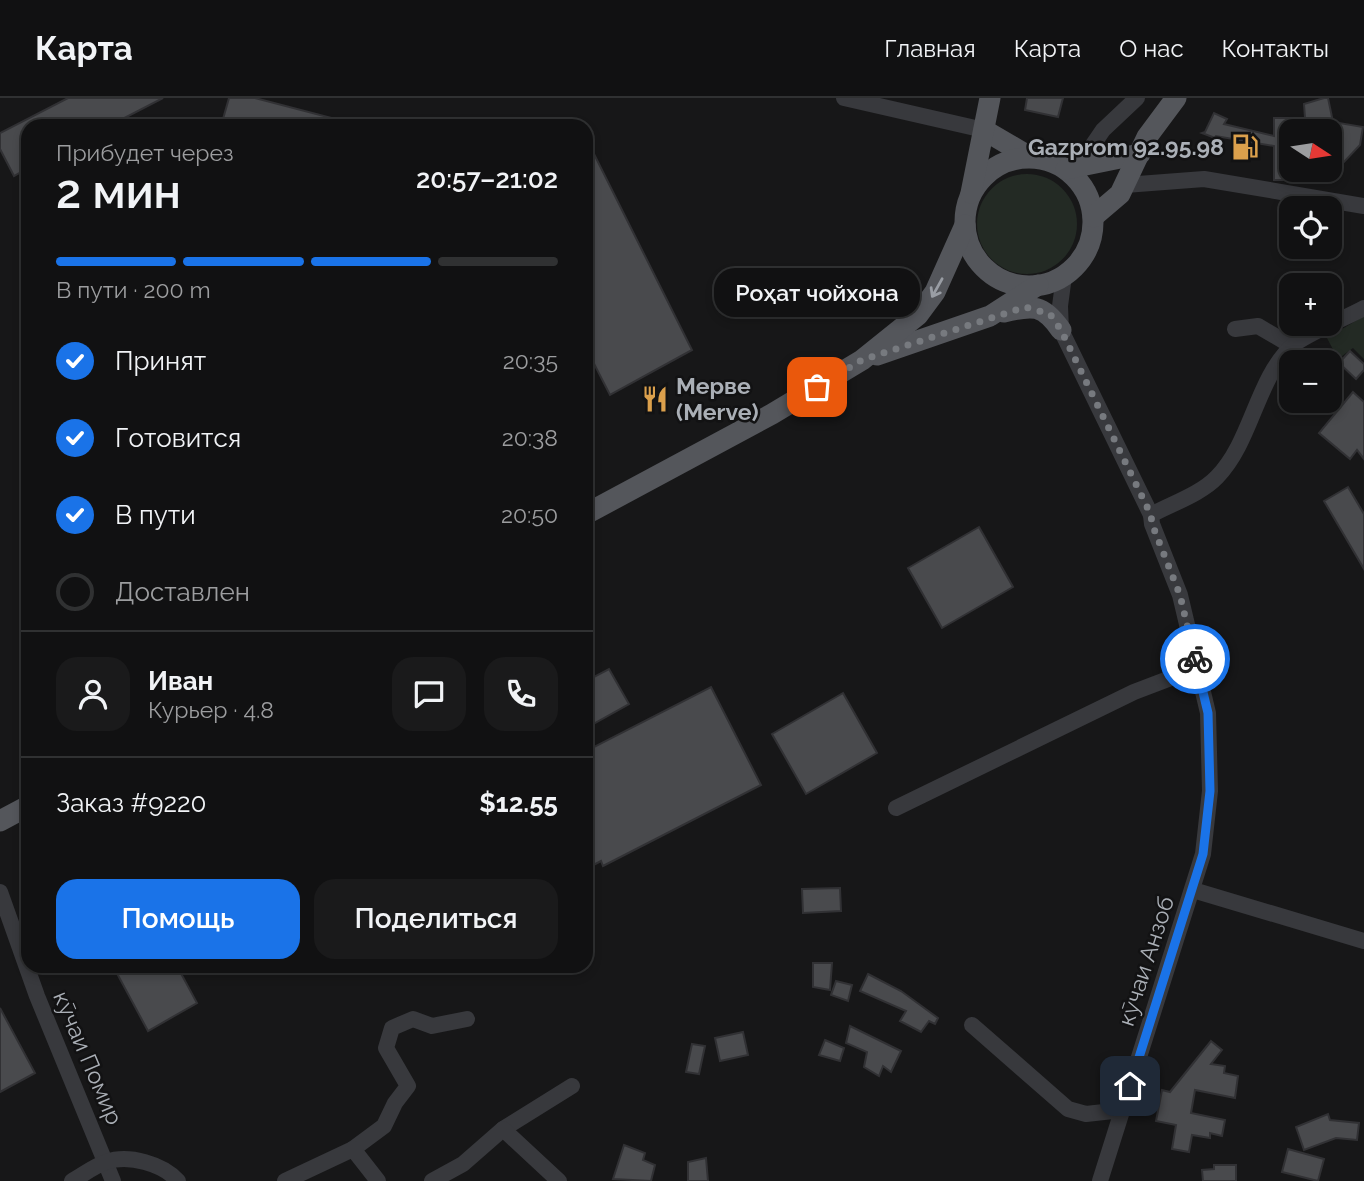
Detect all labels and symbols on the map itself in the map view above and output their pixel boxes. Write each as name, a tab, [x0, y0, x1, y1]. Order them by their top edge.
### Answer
north arrow	[1279, 119, 1342, 182]
fuel station icon: Gazprom 92.95.98	[1230, 132, 1260, 162]
place label: Gazprom 92.95.98	[1028, 133, 1224, 160]
callout: Роҳат чойхона	[714, 268, 920, 317]
one-way arrow	[930, 277, 944, 297]
pin	[787, 357, 847, 417]
place label: Мерве (Merve)	[676, 372, 759, 425]
restaurant icon: Мерве (Merve)	[640, 384, 670, 414]
courier	[1160, 624, 1230, 694]
street label: кӯчаи Анзоб	[1112, 893, 1179, 1029]
street label: кӯчаи Помир	[48, 987, 129, 1129]
pin	[1100, 1056, 1160, 1116]

